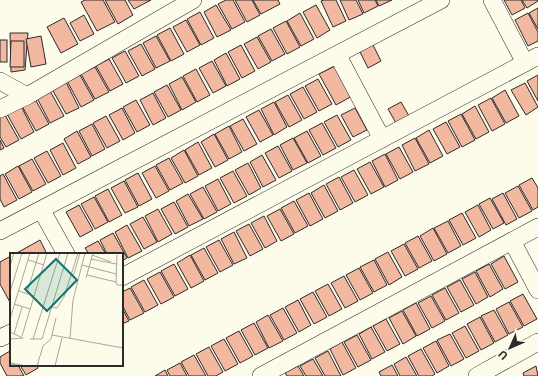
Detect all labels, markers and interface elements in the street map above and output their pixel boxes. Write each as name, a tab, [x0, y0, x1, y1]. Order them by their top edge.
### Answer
inset map	[10, 253, 123, 366]
north arrow	[490, 328, 530, 368]
text: U	[494, 347, 511, 364]

